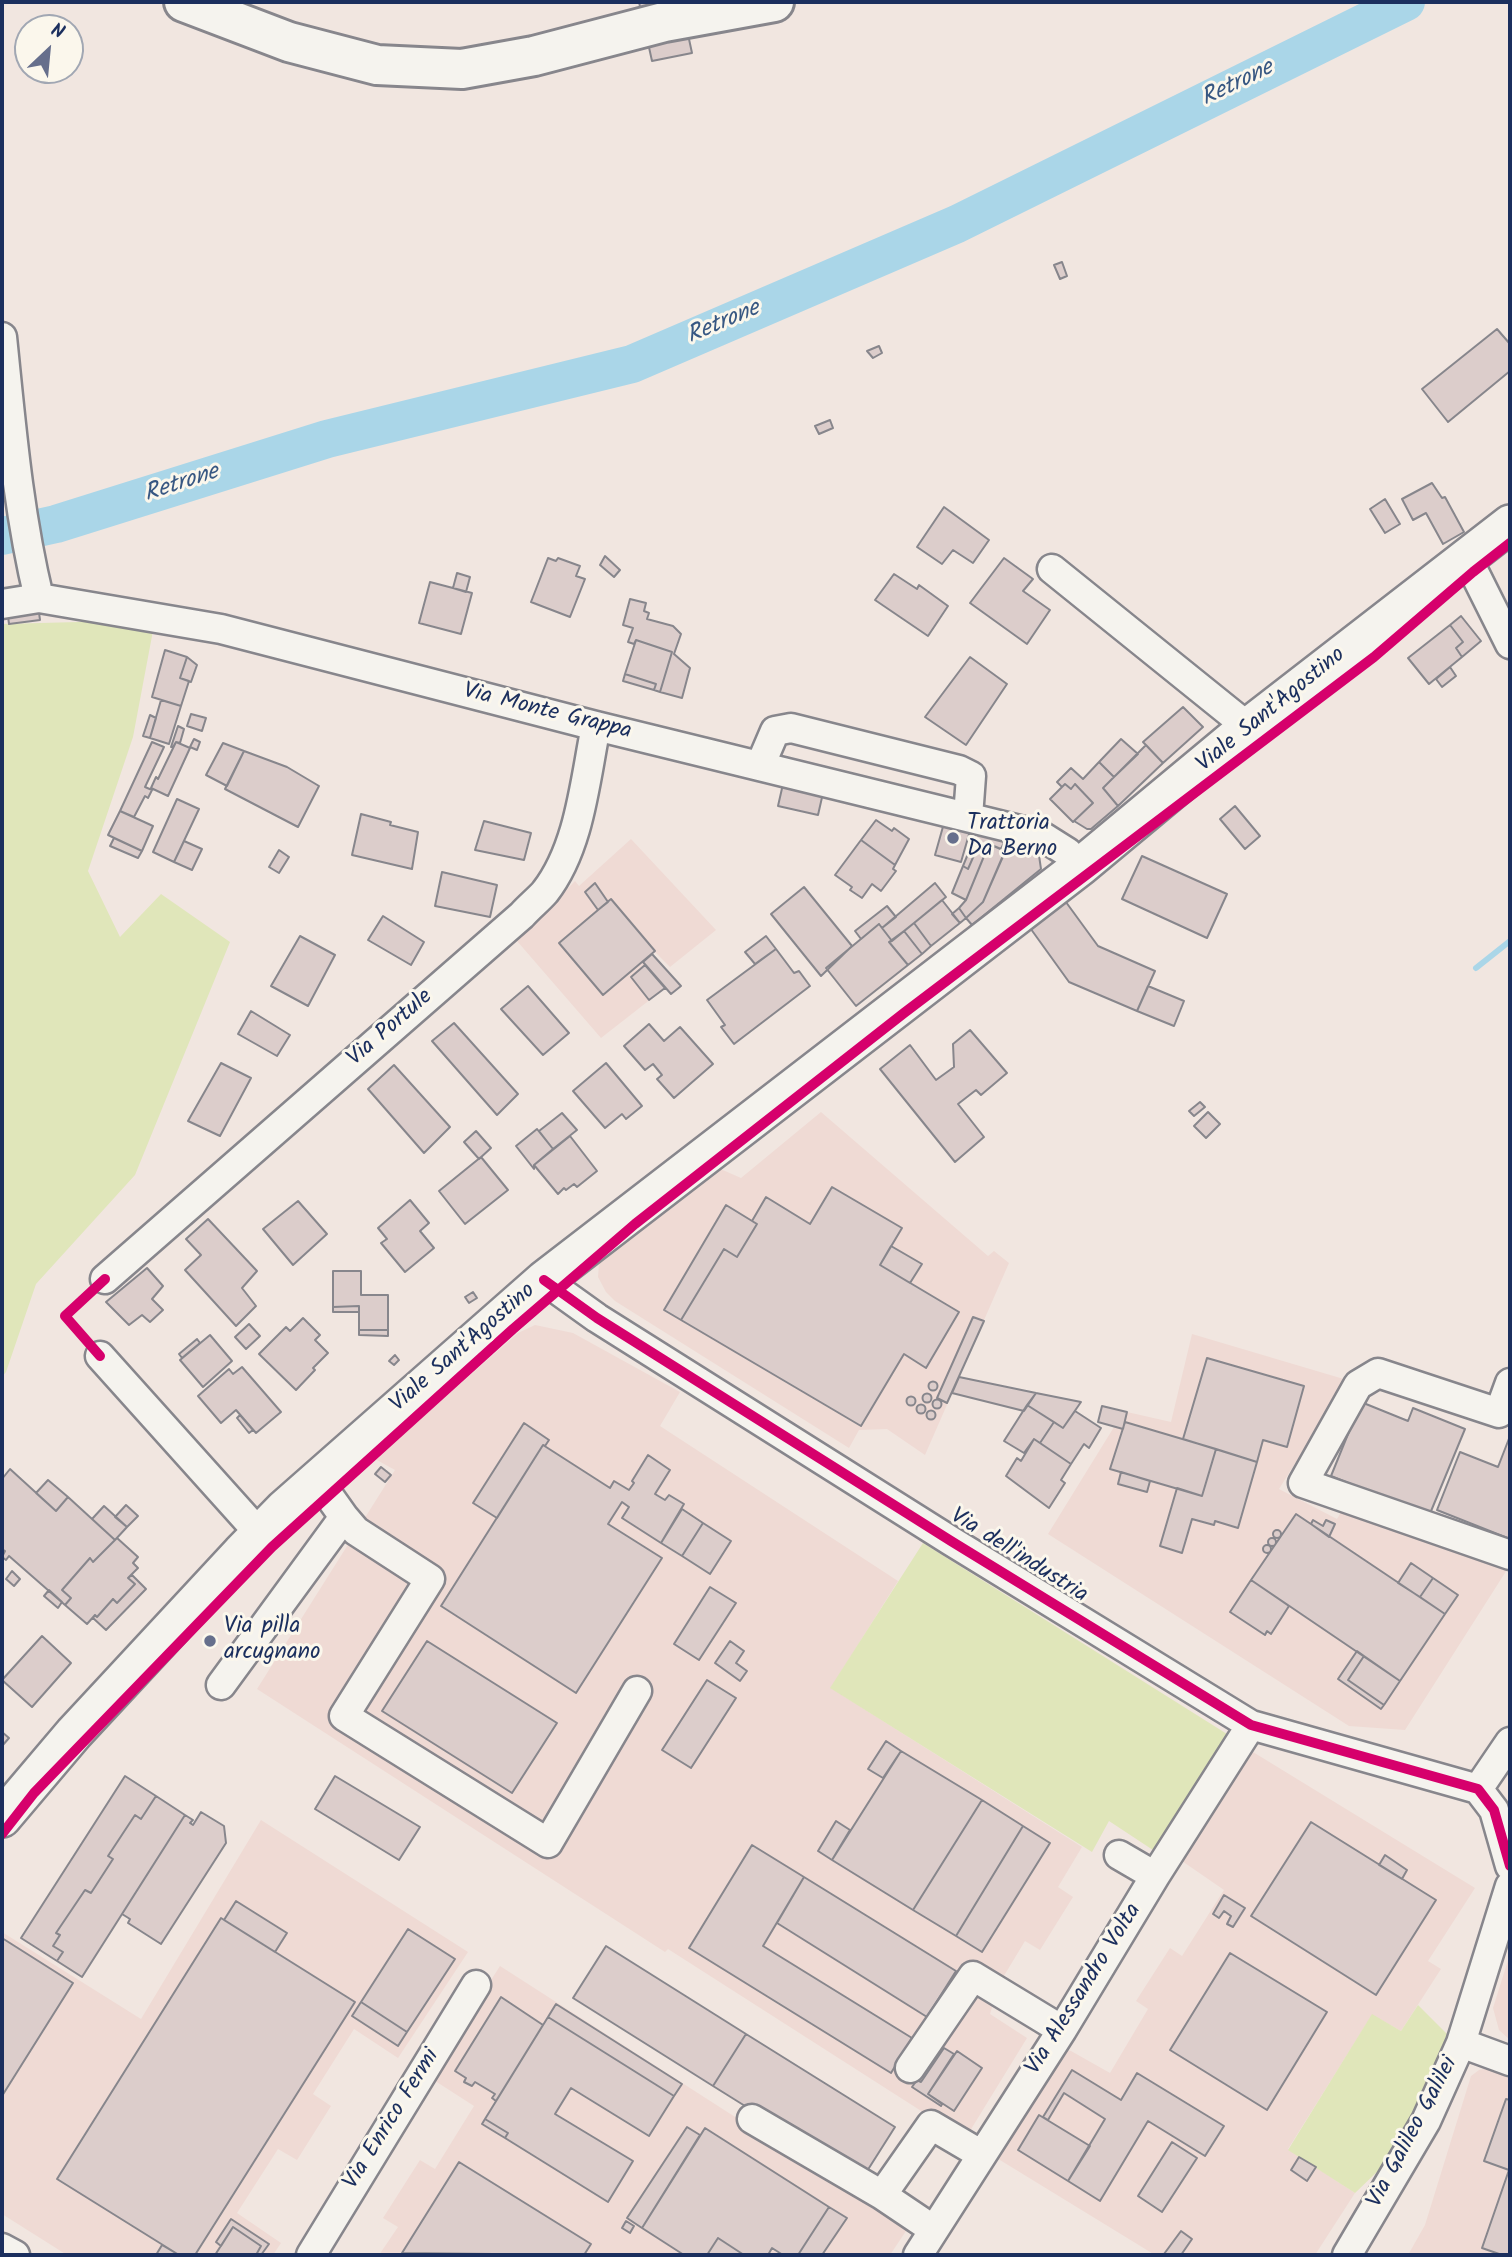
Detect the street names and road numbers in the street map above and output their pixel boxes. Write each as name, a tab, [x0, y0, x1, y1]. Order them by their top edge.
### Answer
street label: Viale Sant'Agostino	[1192, 643, 1352, 779]
street label: Via Monte Grappa	[460, 679, 634, 747]
street label: Via Portule	[343, 984, 439, 1074]
street label: Viale Sant'Agostino	[386, 1278, 542, 1420]
street label: Via dell'industria	[944, 1504, 1092, 1610]
street label: Via Alessandro Volta	[1021, 1899, 1149, 2081]
street label: Via Enrico Fermi	[339, 2045, 447, 2195]
street label: Via Galileo Galilei	[1363, 2053, 1465, 2213]

